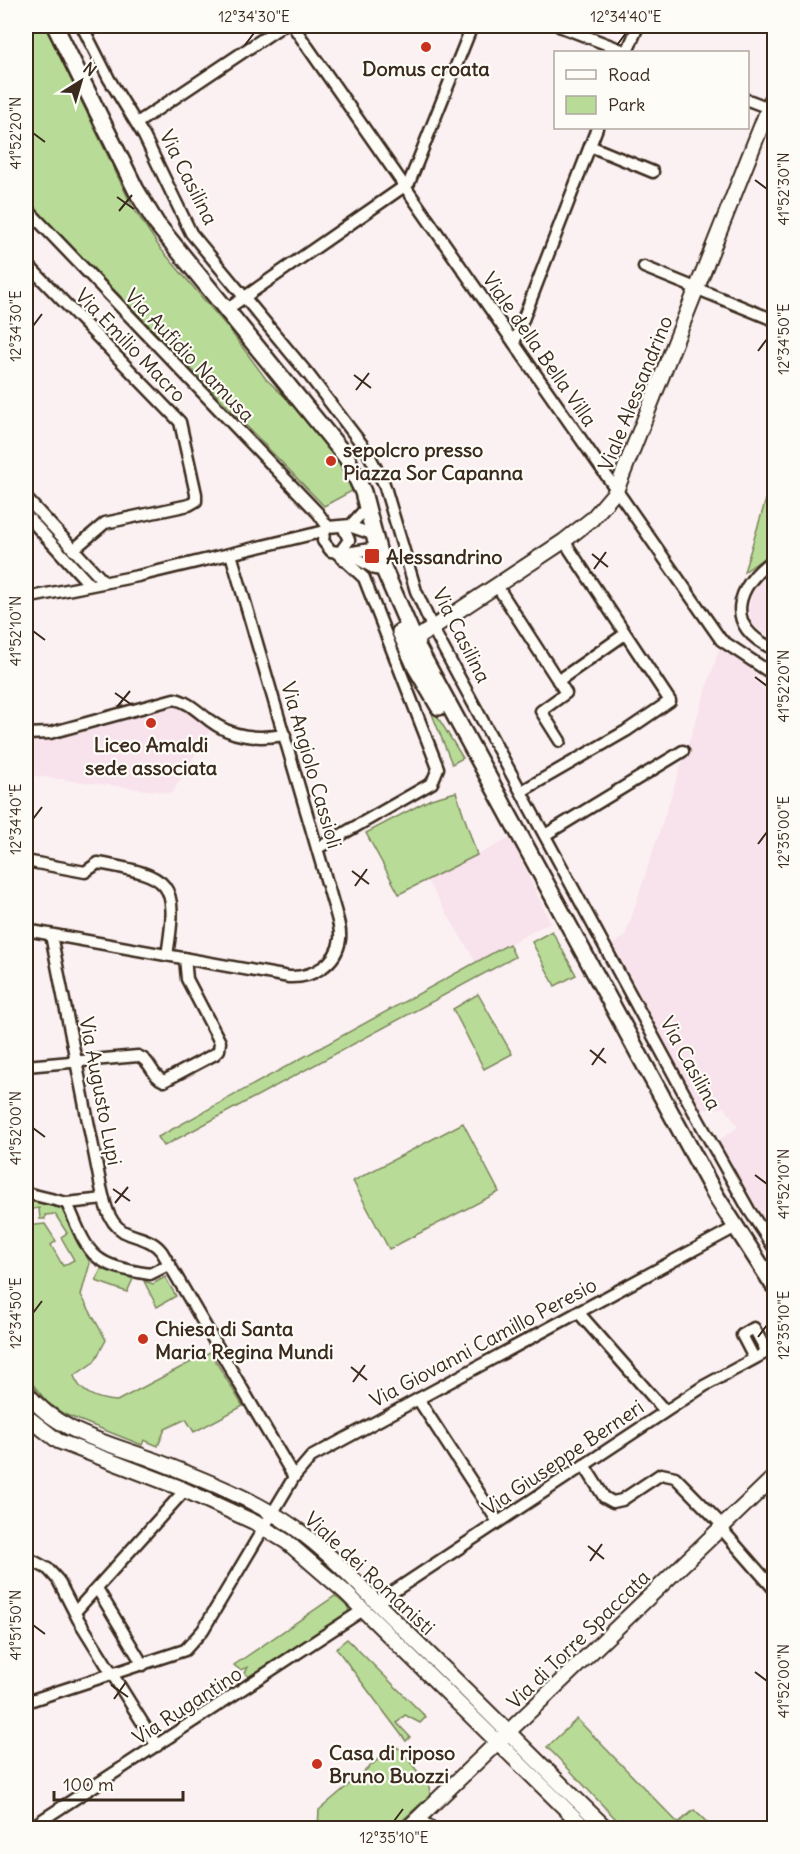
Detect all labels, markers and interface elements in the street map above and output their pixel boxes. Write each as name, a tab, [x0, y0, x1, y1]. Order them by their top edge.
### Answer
text: 12°34'30"E	[218, 7, 290, 26]
text: 12°34'40"E	[590, 7, 662, 26]
marker: Domus croata	[419, 40, 433, 54]
north arrow	[51, 51, 111, 111]
legend	[554, 51, 749, 129]
place label: Domus croata	[362, 56, 490, 81]
text: N	[80, 58, 100, 80]
text: Road	[608, 63, 651, 86]
text: Park	[608, 93, 645, 116]
text: 41°52'20"N	[6, 97, 25, 169]
street label: Via Casilina	[154, 125, 224, 229]
text: 41°52'30"N	[774, 152, 793, 226]
street label: Viale della Bella Villa	[477, 267, 603, 431]
street label: Via Emilio Macro	[70, 283, 192, 407]
street label: Via Aufidio Namusa	[120, 283, 260, 427]
text: 12°34'30"E	[6, 290, 25, 362]
text: 12°34'50"E	[774, 303, 793, 375]
street label: Viale Alessandrino	[593, 312, 677, 474]
place label: sepolcro presso Piazza Sor Capanna	[343, 437, 524, 485]
marker: sepolcro presso Piazza Sor Capanna	[324, 454, 338, 468]
place label: Alessandrino	[386, 544, 503, 569]
marker: Alessandrino	[363, 547, 381, 565]
street label: Via Casilina	[427, 583, 497, 687]
text: 41°52'10"N	[6, 596, 25, 666]
text: 41°52'20"N	[774, 650, 793, 722]
street label: Via Angiolo Cassioli	[276, 679, 348, 851]
marker: Liceo Amaldi sede associata	[144, 716, 158, 730]
place label: Liceo Amaldi sede associata	[85, 732, 218, 780]
text: 12°34'40"E	[6, 783, 25, 855]
text: 12°35'00"E	[774, 795, 793, 868]
street label: Via Casilina	[655, 1012, 727, 1114]
street label: Via Augusto Lupi	[74, 1015, 128, 1167]
text: 41°52'00"N	[6, 1091, 25, 1165]
text: 41°52'10"N	[774, 1149, 793, 1219]
street label: Via Giovanni Camillo Peresio	[365, 1271, 601, 1413]
text: 12°34'50"E	[6, 1277, 25, 1349]
text: 12°35'10"E	[774, 1290, 793, 1359]
place label: Chiesa di Santa Maria Regina Mundi	[155, 1316, 333, 1364]
marker: Chiesa di Santa Maria Regina Mundi	[136, 1332, 150, 1346]
street label: Via Giuseppe Berneri	[478, 1394, 648, 1520]
street label: Viale dei Romanisti	[300, 1506, 440, 1640]
street label: Via di Torre Spaccata	[501, 1564, 655, 1714]
text: 41°51'50"N	[6, 1590, 25, 1660]
text: 41°52'00"N	[774, 1644, 793, 1718]
street label: Via Rugantino	[128, 1660, 246, 1750]
place label: Casa di riposo Bruno Buozzi	[329, 1740, 455, 1788]
marker: Casa di riposo Bruno Buozzi	[310, 1757, 324, 1771]
scale bar	[54, 1764, 183, 1802]
text: 100 m	[63, 1773, 114, 1796]
text: 12°35'10"E	[360, 1828, 429, 1847]

